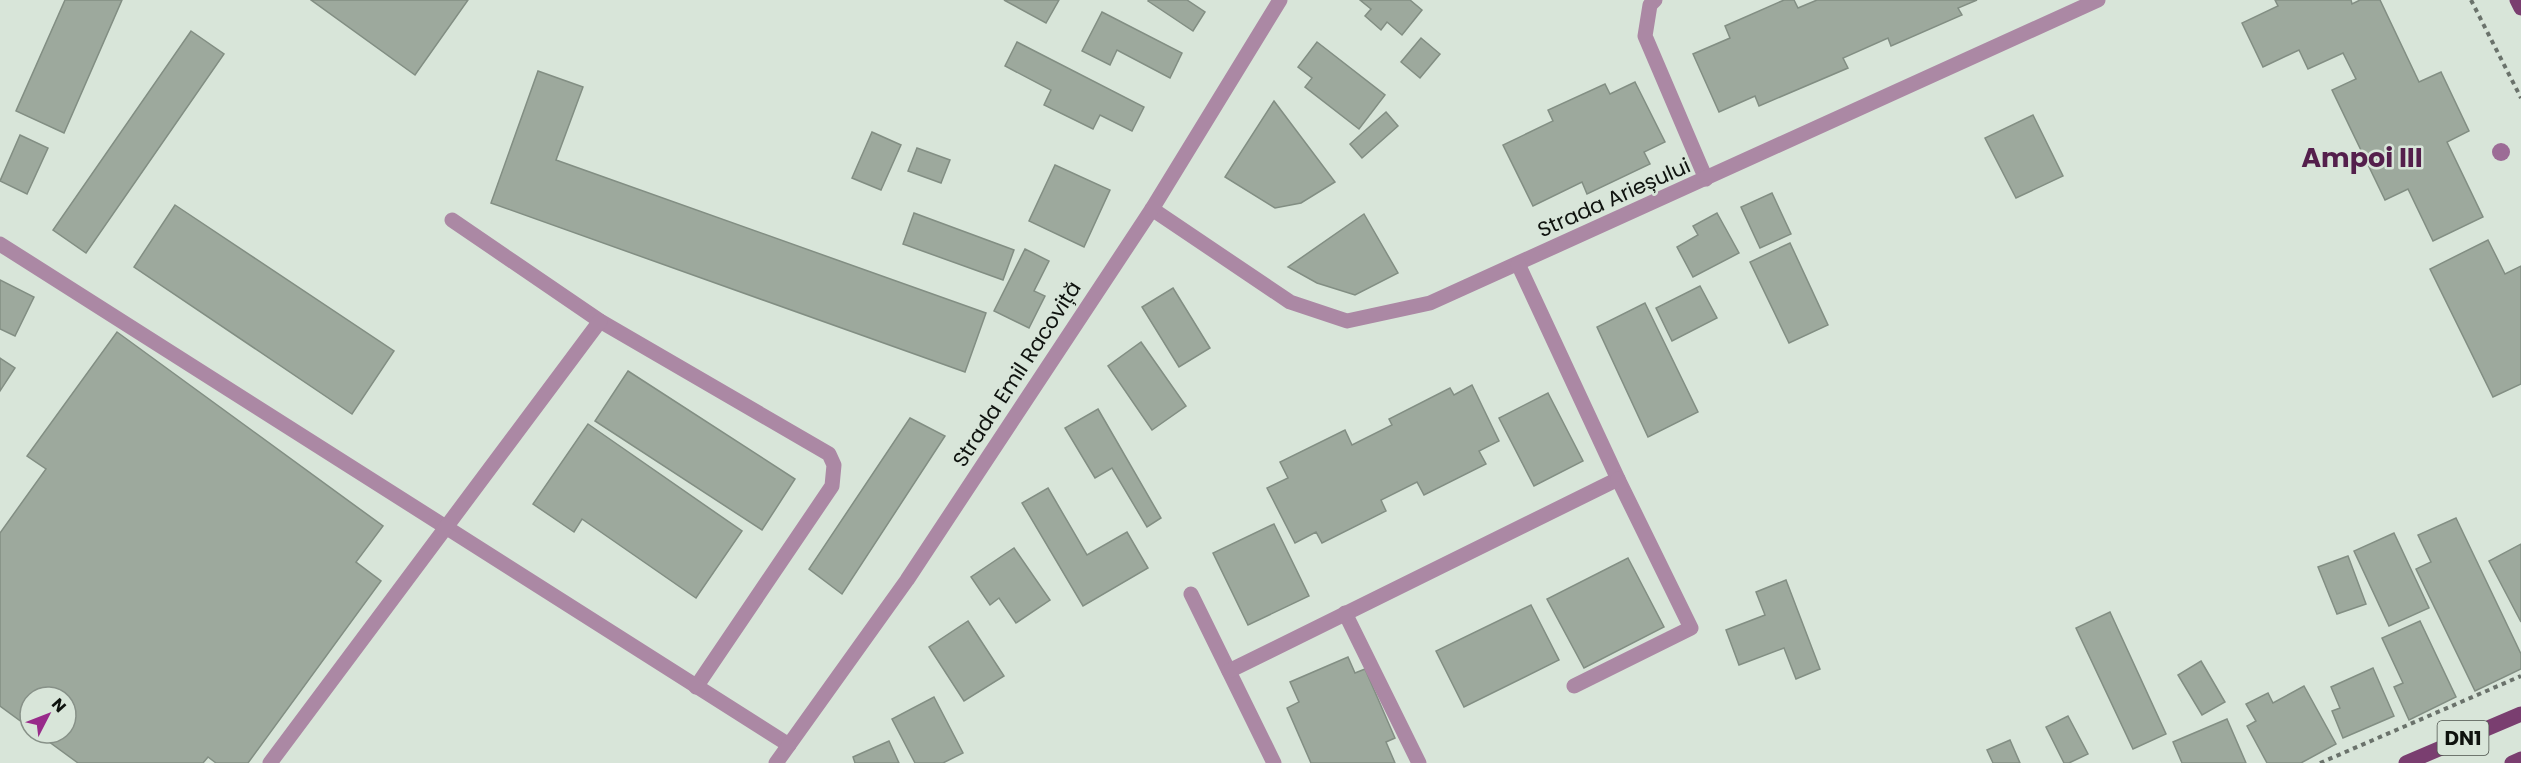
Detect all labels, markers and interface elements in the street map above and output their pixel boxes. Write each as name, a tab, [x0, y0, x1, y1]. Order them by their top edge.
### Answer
district label: Ampoi III	[2301, 139, 2423, 176]
street label: Strada Arieșului	[1533, 151, 1695, 244]
street label: Strada Emil Racoviță	[946, 275, 1088, 472]
north arrow	[18, 685, 78, 745]
text: N	[46, 693, 71, 717]
road number: DN1	[2438, 721, 2488, 755]

